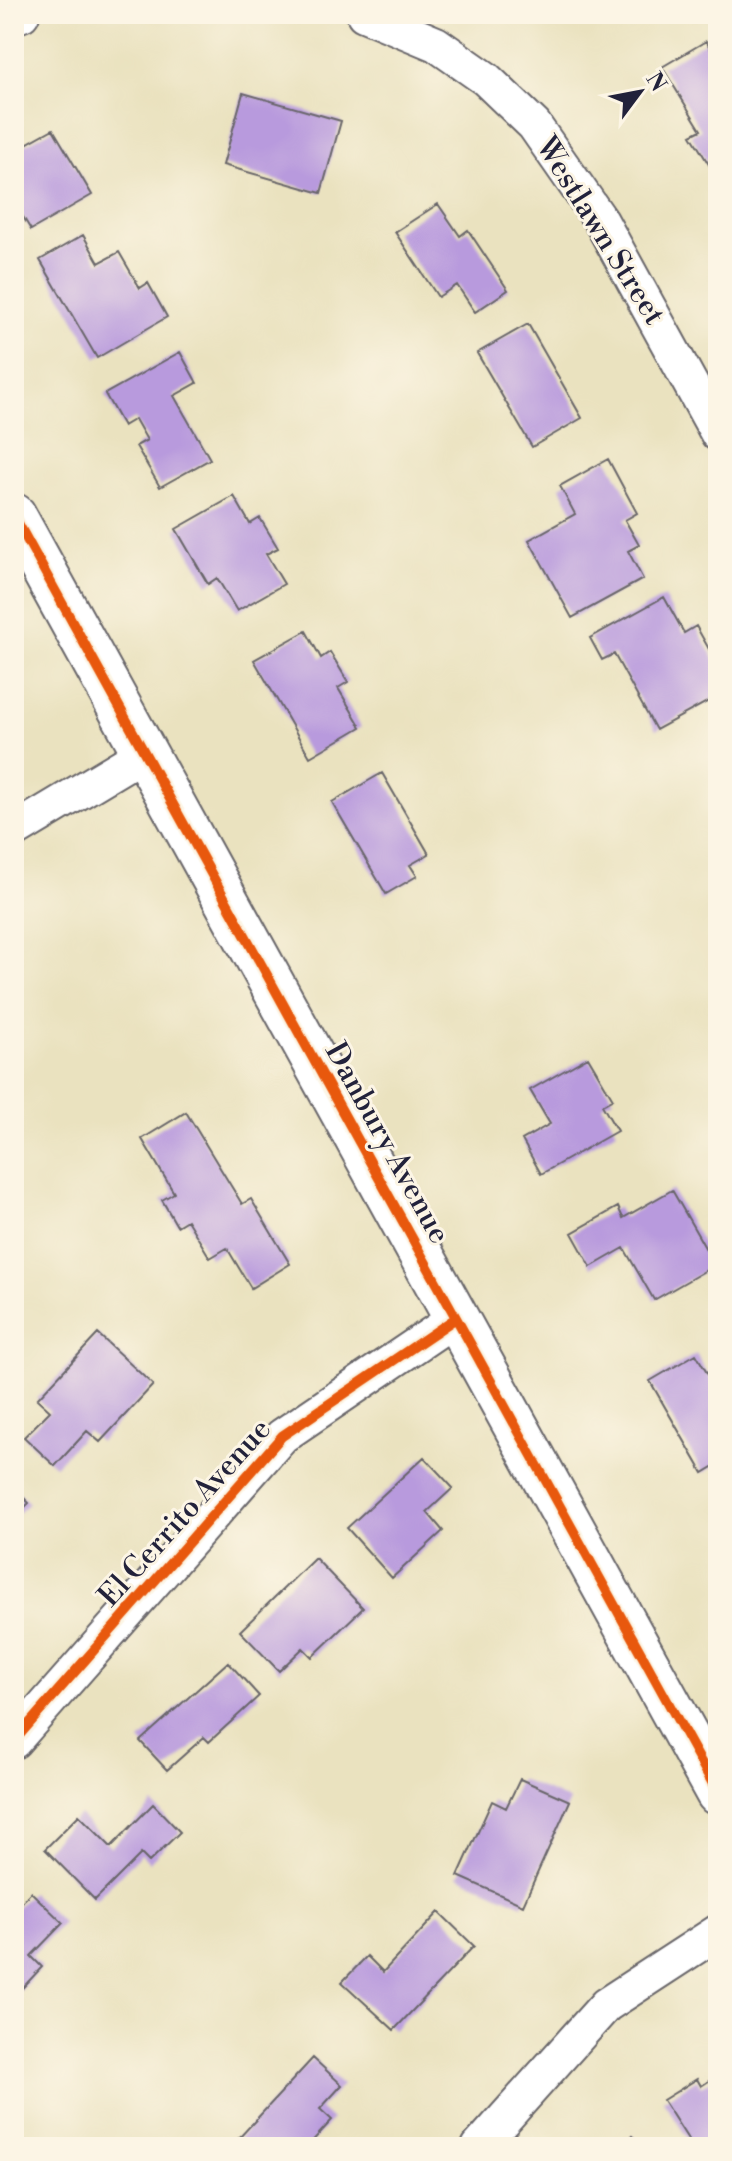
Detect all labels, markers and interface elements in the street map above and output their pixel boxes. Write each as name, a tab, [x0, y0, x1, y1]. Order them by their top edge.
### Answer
north arrow	[600, 52, 680, 132]
text: N	[640, 68, 672, 97]
street label: Westlawn Street	[526, 129, 673, 332]
street label: Danbury Avenue	[316, 1036, 458, 1250]
street label: El Cerrito Avenue	[90, 1411, 280, 1615]

